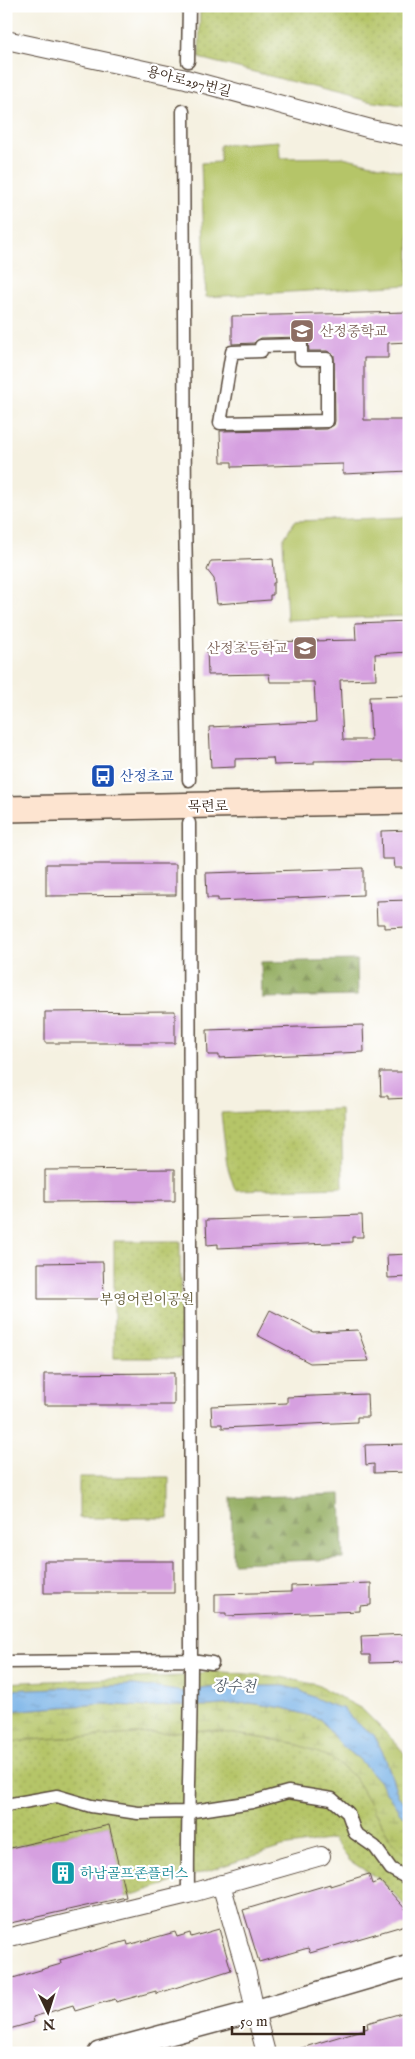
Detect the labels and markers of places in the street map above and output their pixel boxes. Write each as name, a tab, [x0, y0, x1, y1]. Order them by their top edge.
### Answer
school or university icon: 산정중학교	[289, 318, 315, 344]
place label: 산정중학교	[320, 323, 388, 341]
school or university icon: 산정초등학교	[292, 635, 318, 661]
place label: 산정초등학교	[207, 640, 288, 658]
bus stop icon: 산정초교	[90, 763, 116, 789]
place label: 산정초교	[120, 768, 175, 786]
building icon: 하남골프존플러스	[50, 1860, 76, 1886]
place label: 하남골프존플러스	[80, 1865, 189, 1883]

